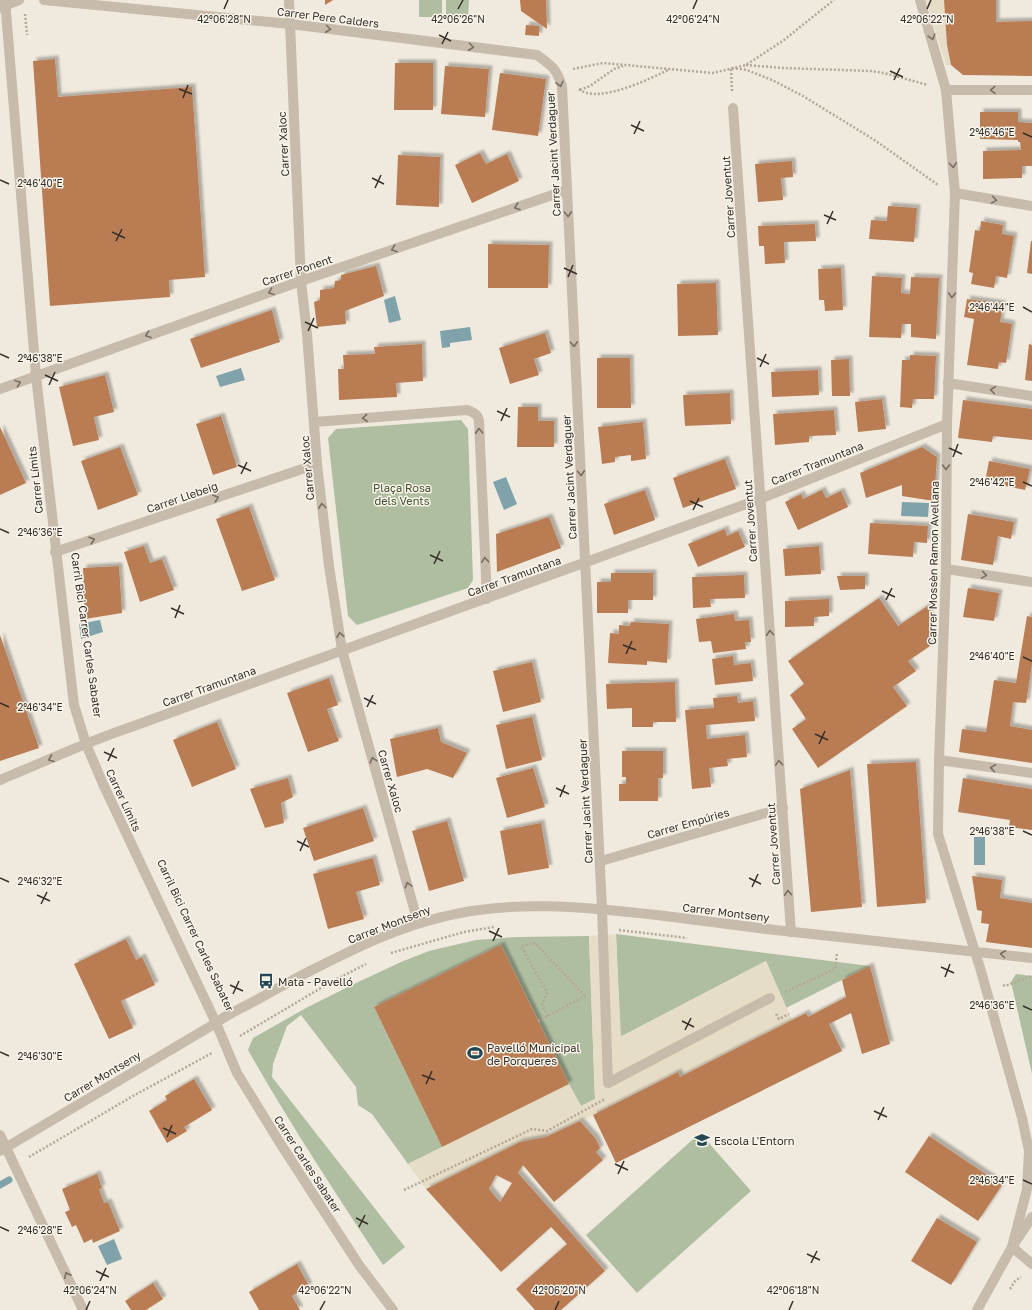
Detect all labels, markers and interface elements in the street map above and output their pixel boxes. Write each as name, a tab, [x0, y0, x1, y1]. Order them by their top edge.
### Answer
street label: Carrer Pere Calders	[276, 4, 380, 30]
text: 42°06'28"N	[197, 13, 251, 25]
text: 42°06'26"N	[431, 13, 485, 25]
text: 42°06'24"N	[666, 13, 720, 25]
text: 42°06'22"N	[900, 13, 954, 25]
one-way arrow	[325, 24, 331, 33]
one-way arrow	[927, 34, 936, 41]
one-way arrow	[468, 42, 474, 51]
one-way arrow	[556, 81, 564, 87]
one-way arrow	[990, 86, 996, 94]
street label: Carrer Jacint Verdaguer	[543, 91, 563, 217]
street label: Carrer Xaloc	[275, 111, 291, 177]
text: 2°46'46"E	[969, 126, 1015, 138]
street label: Carrer Joventut	[719, 155, 737, 239]
one-way arrow	[948, 162, 957, 168]
text: 2°46'40"E	[17, 177, 63, 189]
one-way arrow	[991, 195, 997, 204]
one-way arrow	[514, 203, 521, 211]
one-way arrow	[564, 211, 573, 217]
one-way arrow	[390, 245, 397, 253]
street label: Carrer Ponent	[260, 252, 334, 288]
one-way arrow	[268, 287, 275, 295]
one-way arrow	[947, 292, 956, 298]
text: 2°46'44"E	[969, 301, 1015, 313]
one-way arrow	[145, 331, 152, 339]
one-way arrow	[570, 341, 579, 347]
text: 2°46'38"E	[17, 352, 63, 364]
one-way arrow	[14, 379, 21, 387]
one-way arrow	[990, 386, 996, 395]
one-way arrow	[361, 414, 368, 423]
street label: Carrer Jacint Verdaguer	[559, 414, 579, 540]
one-way arrow	[475, 428, 484, 434]
street label: Carrer Xaloc	[298, 435, 316, 501]
street label: Carrer Tramuntana	[769, 439, 865, 487]
street label: Carrer Límits	[25, 445, 45, 514]
one-way arrow	[942, 464, 950, 470]
one-way arrow	[576, 470, 585, 476]
text: 2°46'42"E	[969, 476, 1015, 488]
street label: Carrer Llebeig	[145, 479, 219, 515]
street label: Carrer Joventut	[741, 479, 759, 563]
park label: Plaça Rosa dels Vents	[373, 481, 431, 507]
street label: Carrer Mossèn Ramon Avellana	[925, 481, 941, 645]
one-way arrow	[212, 494, 219, 503]
one-way arrow	[318, 503, 327, 509]
text: 2°46'36"E	[17, 526, 63, 538]
one-way arrow	[89, 536, 96, 545]
street label: Carril Bici Carrer Carles Sabater	[69, 552, 105, 719]
street label: Carrer Tramuntana	[466, 553, 562, 599]
one-way arrow	[481, 557, 489, 563]
one-way arrow	[981, 570, 987, 579]
one-way arrow	[766, 630, 775, 637]
one-way arrow	[336, 631, 345, 638]
text: 2°46'40"E	[969, 650, 1015, 662]
street label: Carrer Tramuntana	[161, 663, 257, 709]
text: 2°46'34"E	[17, 701, 63, 713]
street label: Carrer Jacint Verdaguer	[575, 738, 595, 864]
street label: Carrer Xaloc	[376, 748, 406, 814]
one-way arrow	[47, 755, 54, 763]
one-way arrow	[369, 757, 378, 764]
one-way arrow	[775, 760, 784, 766]
one-way arrow	[990, 764, 996, 773]
street label: Carrer Límits	[104, 767, 144, 834]
street label: Carrer Joventut	[764, 802, 782, 886]
street label: Carrer Empúries	[645, 805, 731, 841]
text: 2°46'38"E	[969, 825, 1015, 837]
street label: Carril Bici Carrer Carles Sabater	[155, 857, 237, 1014]
text: 2°46'32"E	[18, 875, 62, 887]
one-way arrow	[404, 882, 413, 889]
one-way arrow	[784, 890, 793, 896]
street label: Carrer Montseny	[682, 900, 770, 924]
street label: Carrer Montseny	[346, 902, 432, 946]
one-way arrow	[1000, 950, 1006, 959]
bus stop icon: Mata - Pavelló	[257, 972, 275, 990]
place label: Mata - Pavelló	[278, 975, 353, 988]
text: 2°46'36"E	[969, 999, 1015, 1011]
place label: Pavelló Municipal de Porqueres	[487, 1041, 580, 1067]
sports icon: Pavelló Municipal de Porqueres	[466, 1044, 484, 1062]
street label: Carrer Montseny	[61, 1048, 143, 1104]
text: 2°46'30"E	[17, 1050, 63, 1062]
street label: Carrer Carles Sabater	[272, 1113, 345, 1216]
school or university icon: Escola L'Entorn	[693, 1131, 711, 1149]
place label: Escola L'Entorn	[714, 1134, 795, 1147]
text: 2°46'34"E	[969, 1174, 1015, 1186]
text: 2°46'28"E	[17, 1224, 63, 1236]
one-way arrow	[64, 1272, 72, 1279]
text: 42°06'24"N	[63, 1284, 117, 1296]
text: 42°06'22"N	[298, 1284, 352, 1296]
text: 42°06'20"N	[532, 1284, 586, 1296]
text: 42°06'18"N	[767, 1284, 819, 1296]

